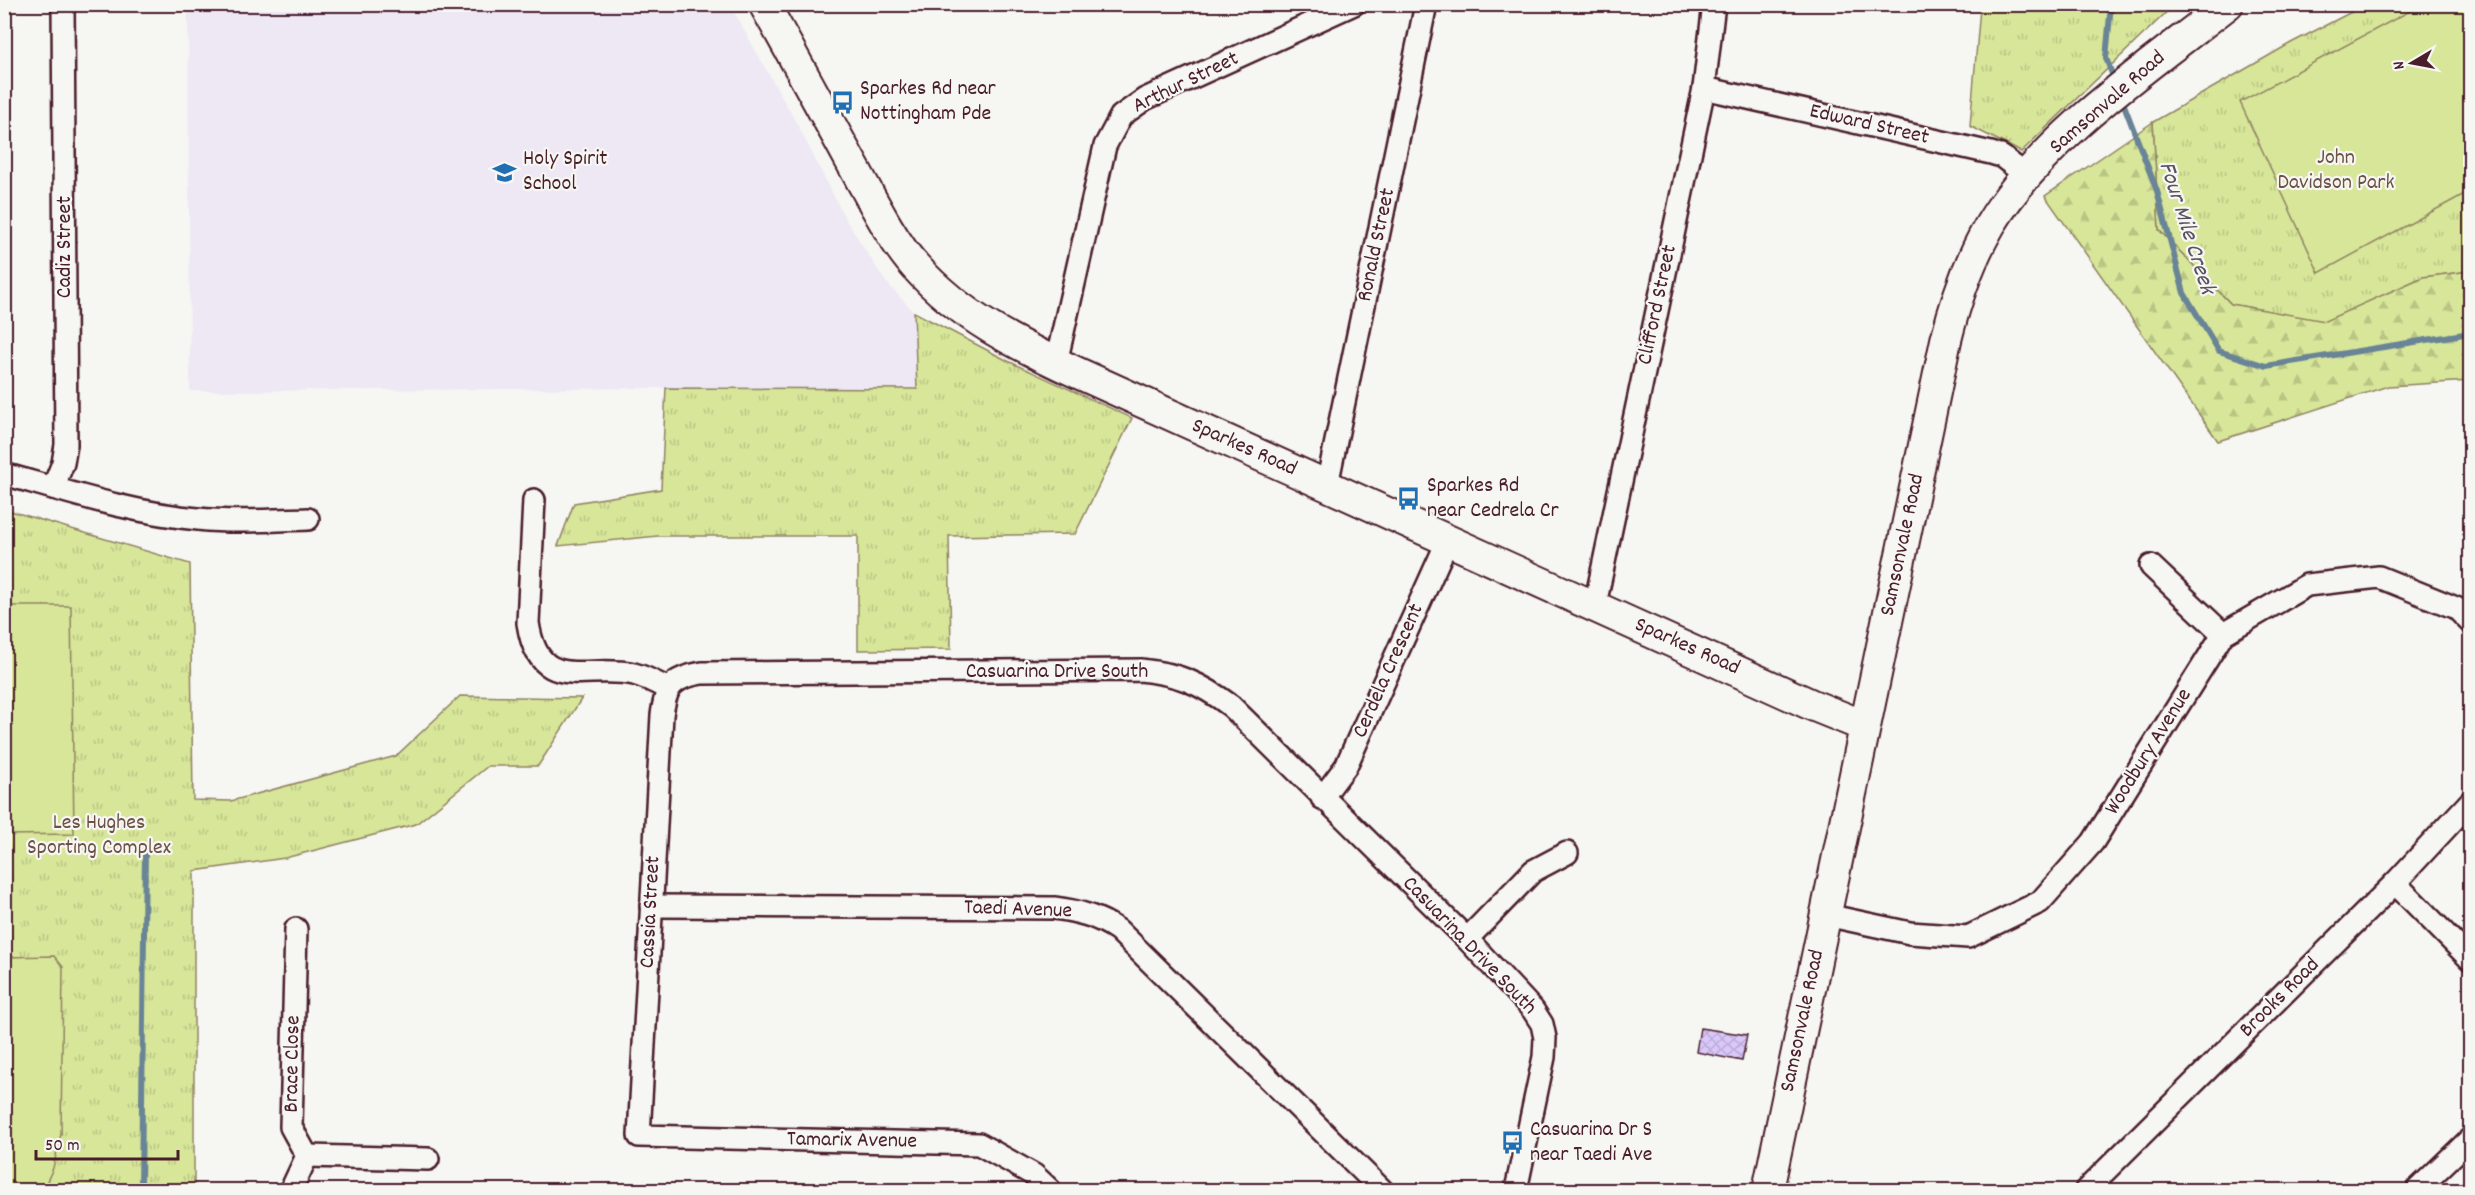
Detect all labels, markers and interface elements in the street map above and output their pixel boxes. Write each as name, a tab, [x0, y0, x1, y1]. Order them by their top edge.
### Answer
north arrow	[2382, 33, 2442, 93]
street label: Arthur Street	[1128, 44, 1244, 122]
street label: Samsonvale Road	[2043, 44, 2173, 162]
text: N	[2388, 59, 2412, 71]
place label: Sparkes Rd near Nottingham Pde	[860, 74, 997, 130]
bus stop icon: Sparkes Rd near Nottingham Pde	[829, 89, 855, 115]
street label: Edward Street	[1806, 96, 1932, 154]
park label: John Davidson Park	[2278, 143, 2394, 199]
place label: Holy Spirit School	[523, 144, 607, 200]
water label: Four Mile Creek	[2148, 157, 2224, 301]
school or university icon: Holy Spirit School	[492, 159, 518, 185]
street label: Ronald Street	[1350, 186, 1404, 304]
street label: Cadiz Street	[50, 196, 81, 298]
street label: Clifford Street	[1630, 242, 1686, 368]
street label: Sparkes Road	[1186, 411, 1302, 485]
place label: Sparkes Rd near Cedrela Cr	[1427, 471, 1560, 527]
street label: Samsonvale Road	[1873, 471, 1933, 619]
bus stop icon: Sparkes Rd near Cedrela Cr	[1396, 486, 1422, 512]
street label: Cerdela Crescent	[1346, 599, 1432, 743]
street label: Sparkes Road	[1629, 610, 1745, 684]
street label: Casuarina Drive South	[966, 657, 1148, 688]
street label: Woodbury Avenue	[2098, 683, 2200, 821]
park label: Les Hughes Sporting Complex	[27, 808, 171, 864]
street label: Cassia Street	[633, 855, 669, 969]
street label: Casuarina Drive South	[1394, 870, 1544, 1022]
street label: Taedi Avenue	[963, 893, 1073, 927]
street label: Samsonvale Road	[1773, 947, 1833, 1095]
street label: Brooks Road	[2233, 951, 2327, 1045]
street label: Brace Close	[277, 1015, 309, 1113]
place label: Casuarina Dr S near Taedi Ave	[1530, 1115, 1652, 1171]
scale bar	[36, 1123, 178, 1161]
street label: Tamarix Avenue	[787, 1124, 917, 1158]
bus stop icon: Casuarina Dr S near Taedi Ave	[1499, 1130, 1525, 1156]
text: 50 m	[45, 1134, 80, 1159]

